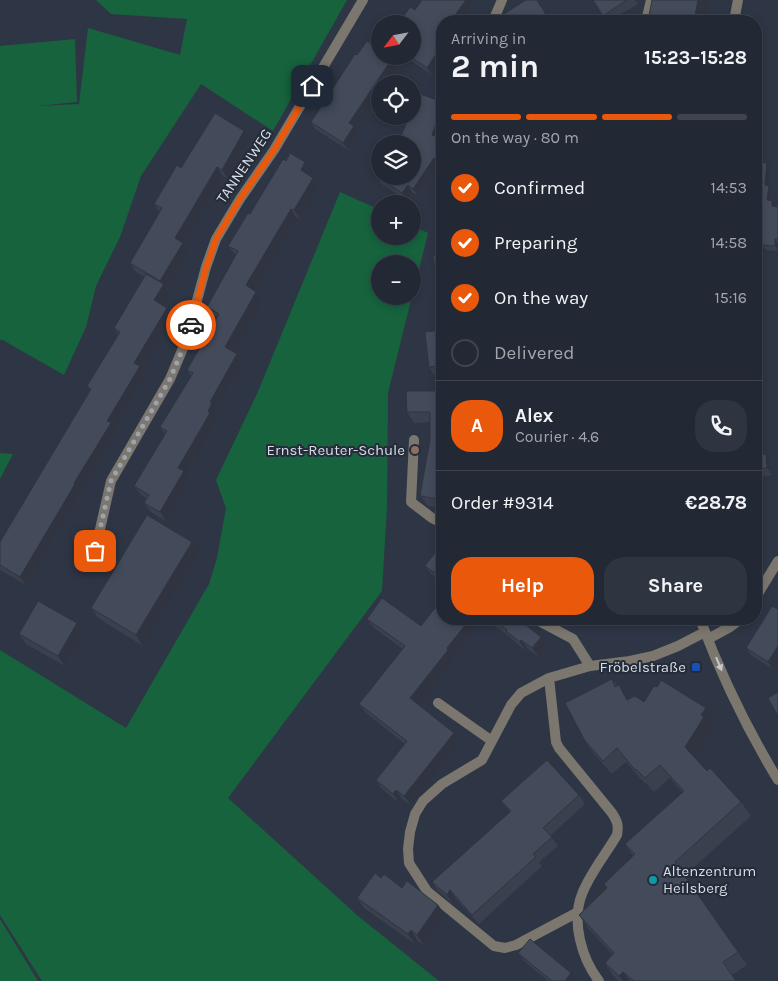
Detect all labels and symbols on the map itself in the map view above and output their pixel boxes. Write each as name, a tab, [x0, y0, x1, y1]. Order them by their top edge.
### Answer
north arrow	[371, 15, 421, 65]
pin	[291, 65, 333, 107]
street label: TANNENWEG	[212, 125, 276, 207]
courier	[166, 300, 216, 350]
place label: Ernst-Reuter-Schule	[267, 441, 405, 459]
marker: Ernst-Reuter-Schule	[409, 444, 421, 456]
pin	[74, 530, 116, 572]
one-way arrow	[715, 657, 723, 671]
place label: Fröbelstraße	[600, 658, 686, 676]
marker: Fröbelstraße	[690, 661, 702, 673]
place label: Altenzentrum Heilsberg	[663, 862, 756, 897]
marker: Altenzentrum Heilsberg	[647, 874, 659, 886]

